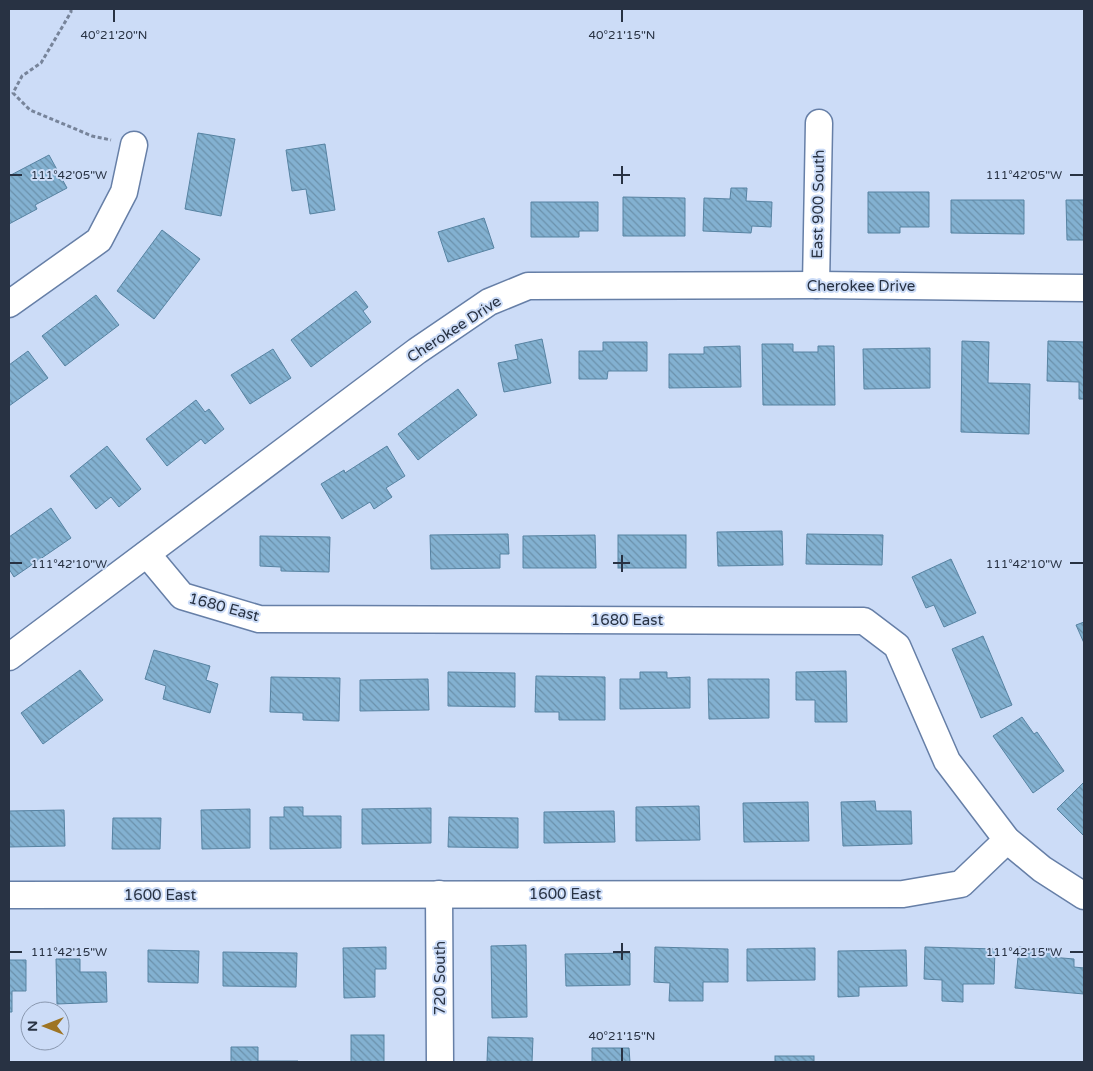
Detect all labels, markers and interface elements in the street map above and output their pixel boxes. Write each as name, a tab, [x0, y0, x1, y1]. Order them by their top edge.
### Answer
text: 40°21'20"N	[81, 28, 148, 42]
text: 40°21'15"N	[589, 28, 656, 42]
street label: East 900 South	[808, 149, 828, 259]
text: 111°42'05"W	[31, 168, 107, 182]
text: 111°42'05"W	[986, 168, 1062, 182]
street label: Cherokee Drive	[807, 277, 915, 295]
street label: Cherokee Drive	[404, 292, 504, 366]
text: 111°42'10"W	[31, 557, 107, 571]
text: 111°42'10"W	[986, 557, 1062, 571]
street label: 1680 East	[187, 589, 262, 625]
street label: 1680 East	[591, 611, 663, 629]
street label: 1600 East	[529, 885, 601, 903]
street label: 1600 East	[124, 886, 196, 904]
street label: 720 South	[431, 941, 449, 1015]
text: 111°42'15"W	[31, 945, 107, 959]
text: 111°42'15"W	[986, 945, 1062, 959]
north arrow	[20, 1001, 70, 1051]
text: N	[24, 1020, 41, 1032]
text: 40°21'15"N	[589, 1029, 656, 1043]

